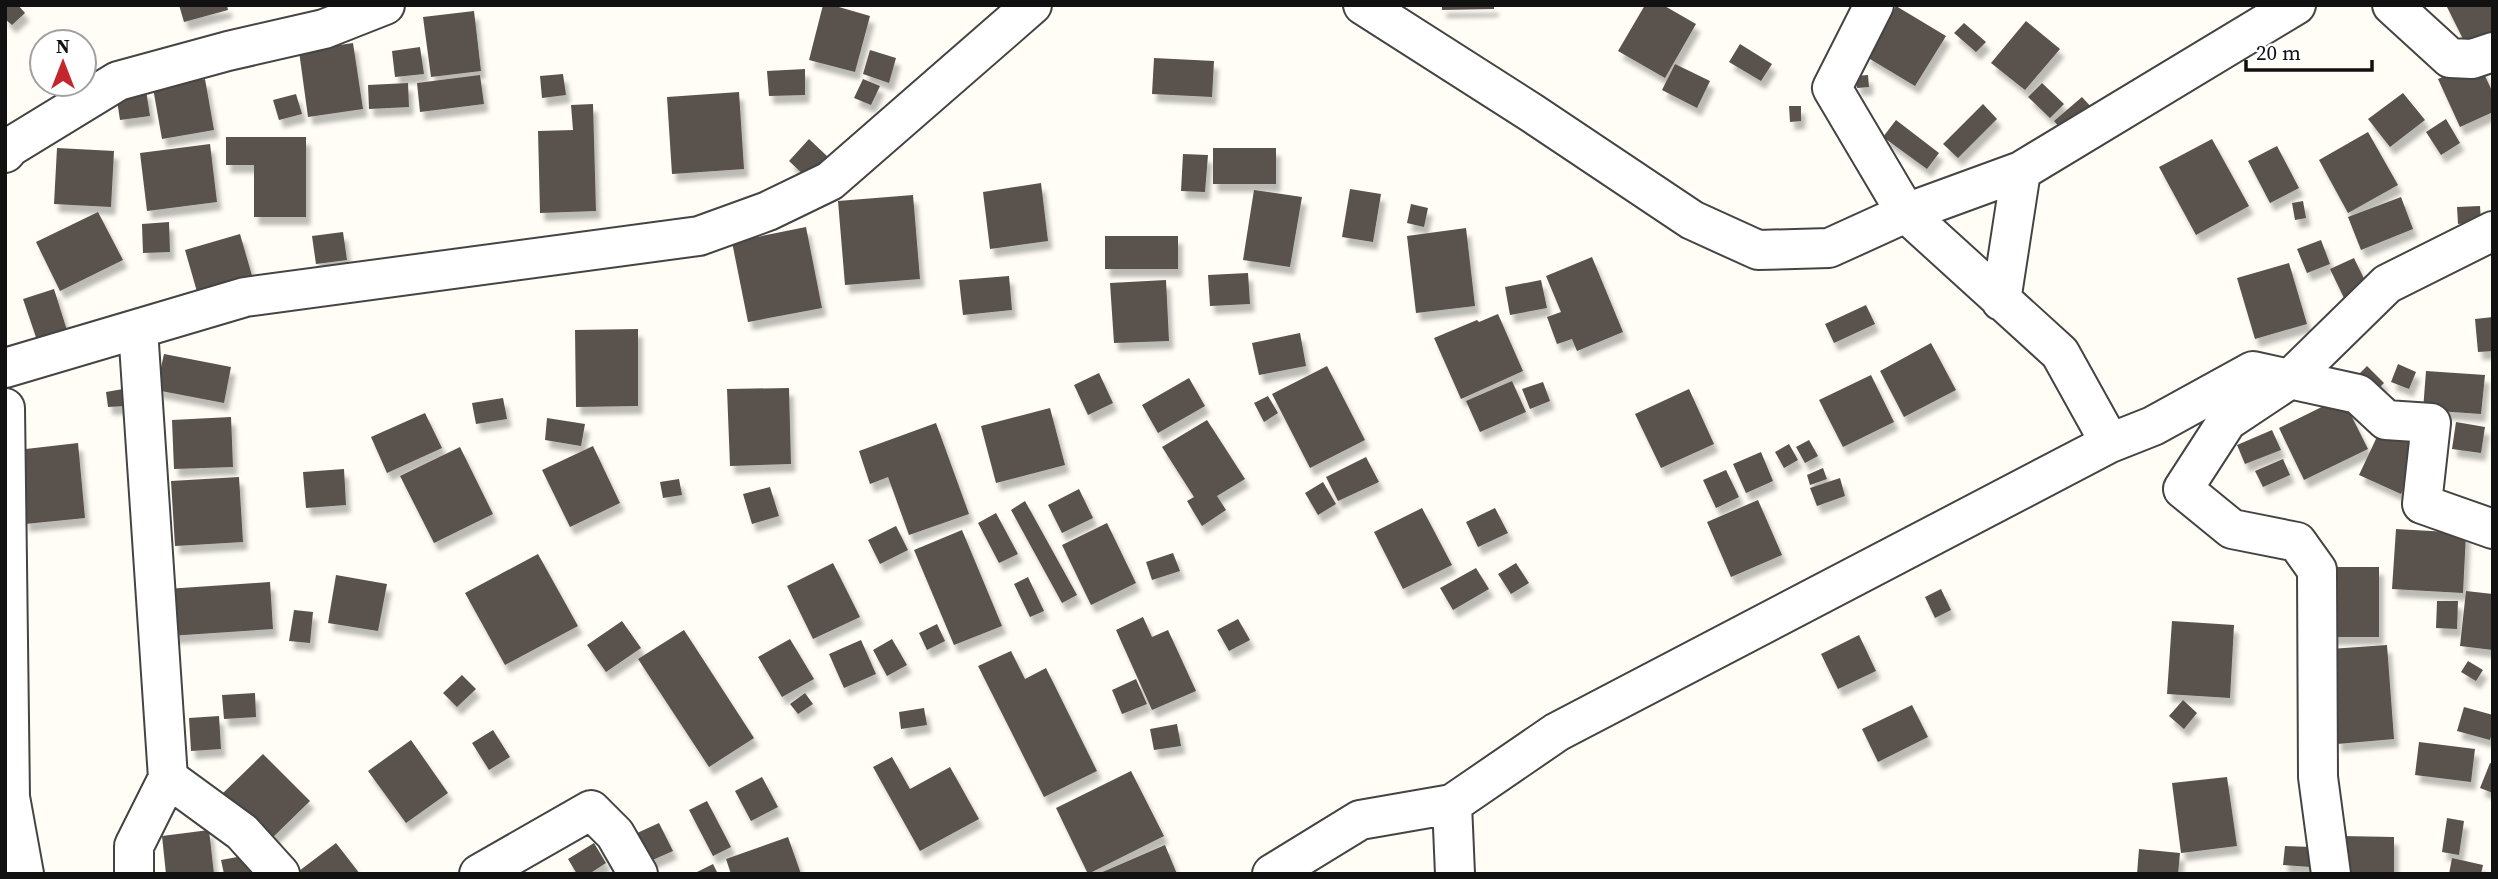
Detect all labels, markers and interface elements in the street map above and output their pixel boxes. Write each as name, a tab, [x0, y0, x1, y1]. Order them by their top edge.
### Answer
north arrow	[28, 28, 98, 98]
scale bar	[2246, 28, 2372, 72]
text: N	[56, 33, 70, 59]
text: 20 m	[2256, 38, 2301, 67]

